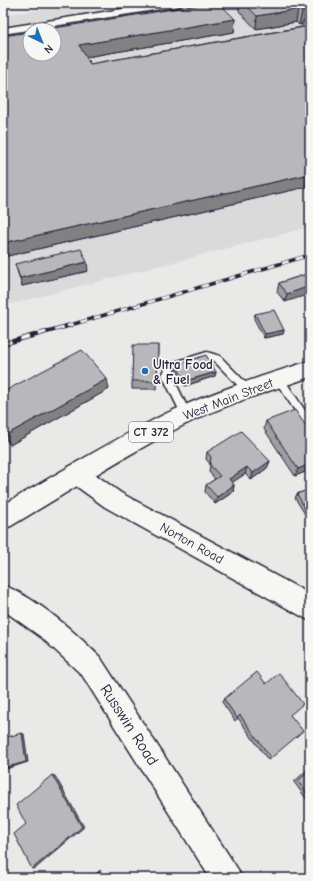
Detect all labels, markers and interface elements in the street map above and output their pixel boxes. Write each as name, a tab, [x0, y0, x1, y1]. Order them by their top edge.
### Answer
north arrow	[22, 22, 62, 62]
text: N	[41, 42, 56, 56]
place label: Ultra Food & Fuel	[153, 357, 213, 387]
marker: Ultra Food & Fuel	[140, 366, 150, 376]
street label: West Main Street	[181, 375, 276, 423]
road number: CT 372	[129, 422, 173, 442]
street label: Norton Road	[158, 519, 226, 567]
street label: Russwin Road	[96, 681, 162, 769]

